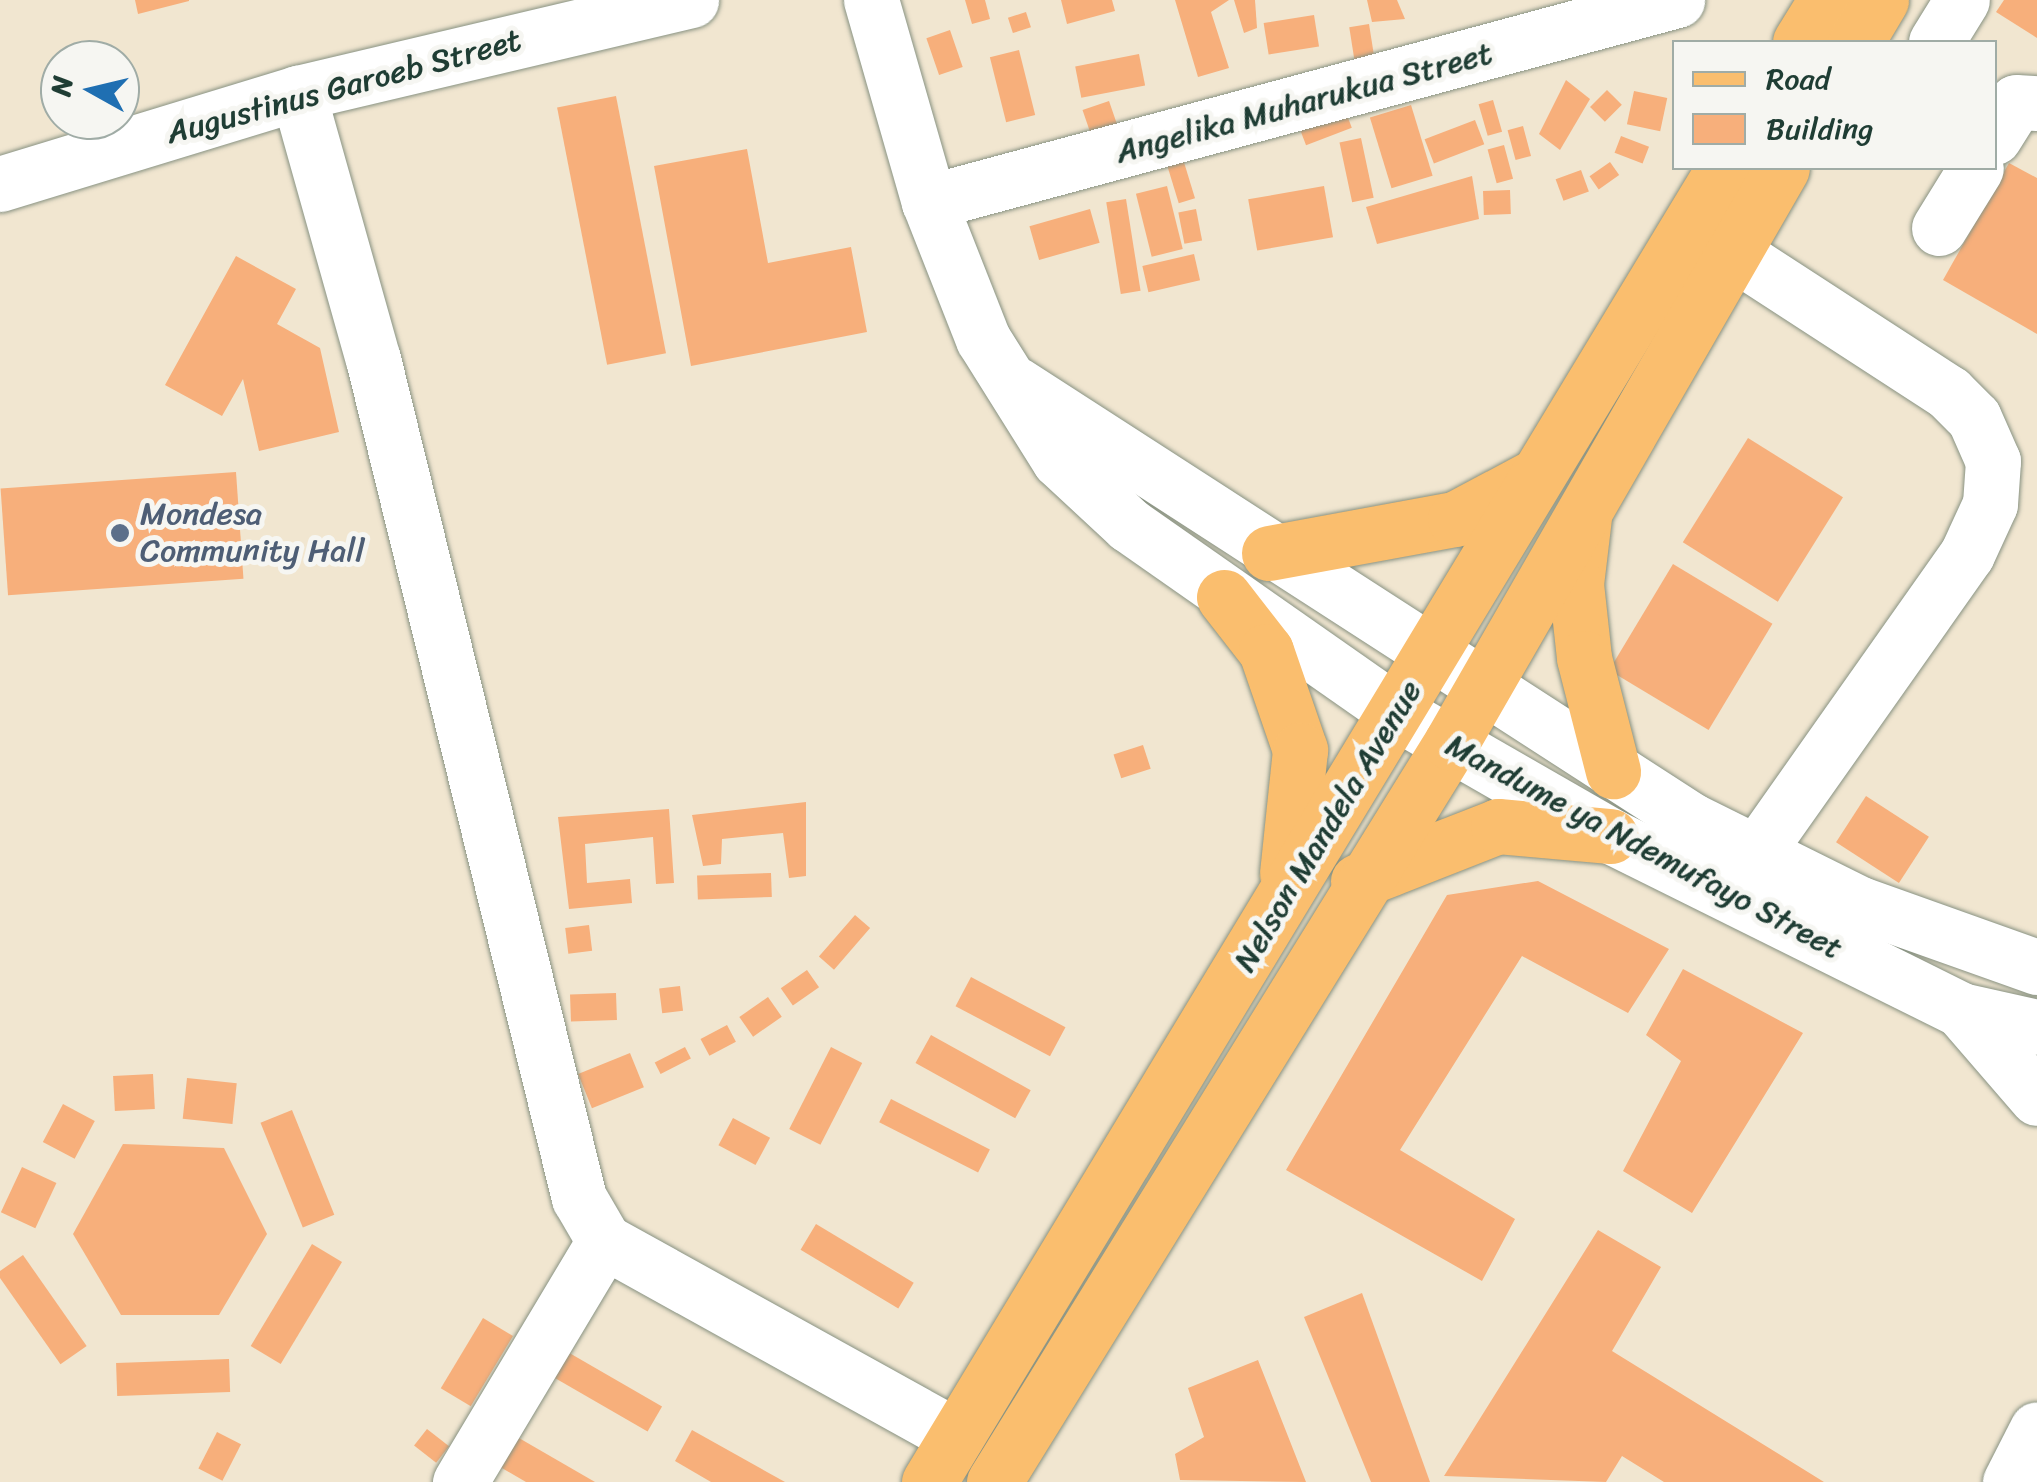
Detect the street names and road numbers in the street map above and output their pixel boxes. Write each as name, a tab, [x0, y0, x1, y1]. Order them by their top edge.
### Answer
street label: Augustinus Garoeb Street	[163, 21, 525, 153]
street label: Angelika Muharukua Street	[1112, 34, 1496, 172]
street label: Nelson Mandela Avenue	[1226, 673, 1430, 979]
street label: Mandume ya Ndemufayo Street	[1439, 726, 1849, 968]

